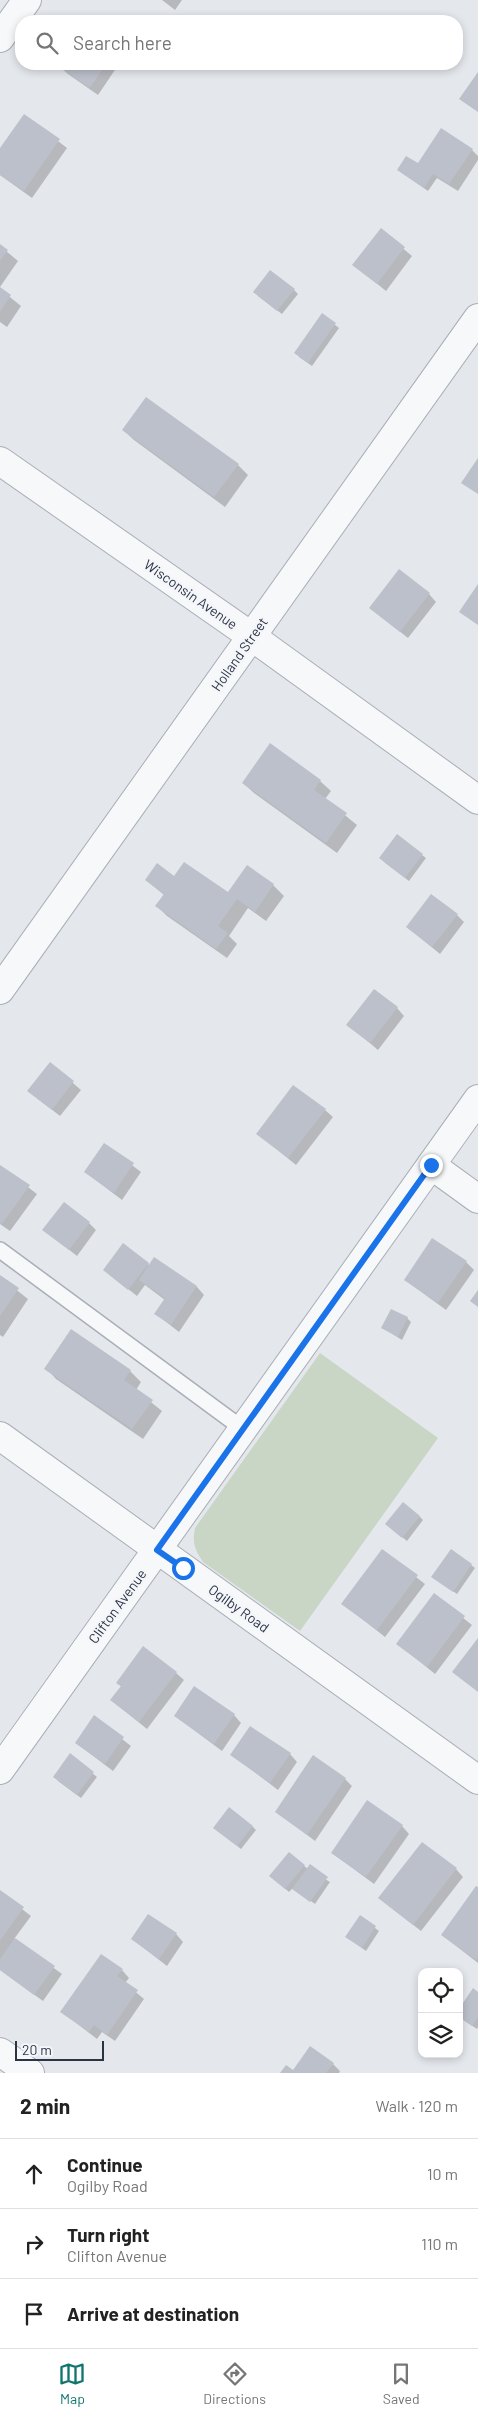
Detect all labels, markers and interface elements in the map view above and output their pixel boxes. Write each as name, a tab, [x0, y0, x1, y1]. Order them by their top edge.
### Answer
search box	[15, 15, 463, 70]
icon: search	[33, 29, 61, 57]
text: Search here	[73, 31, 172, 54]
street label: Wisconsin Avenue	[141, 555, 241, 633]
street label: Holland Street	[207, 614, 271, 694]
route end	[420, 1154, 443, 1177]
route start	[172, 1557, 195, 1580]
street label: Clifton Avenue	[84, 1566, 150, 1646]
street label: Ogilby Road	[205, 1580, 273, 1636]
map controls	[418, 1968, 463, 2058]
button: locate	[418, 1968, 463, 2013]
button: layers	[418, 2013, 463, 2058]
scale bar	[15, 2038, 104, 2061]
text: 20 m	[22, 2041, 52, 2058]
text: 2 min	[20, 2093, 70, 2118]
text: Walk · 120 m	[375, 2096, 458, 2115]
text: Continue	[67, 2153, 143, 2176]
icon: ahead	[20, 2160, 48, 2188]
text: 10 m	[427, 2164, 458, 2183]
text: Ogilby Road	[67, 2176, 148, 2195]
text: Turn right	[67, 2223, 149, 2246]
icon: right	[20, 2230, 48, 2258]
text: 110 m	[421, 2234, 458, 2253]
text: Clifton Avenue	[67, 2246, 167, 2265]
icon: arrive	[20, 2300, 48, 2328]
text: Arrive at destination	[67, 2302, 239, 2325]
tab: Map	[58, 2360, 86, 2407]
tab: Directions	[203, 2360, 266, 2407]
tab: Saved	[383, 2360, 420, 2407]

